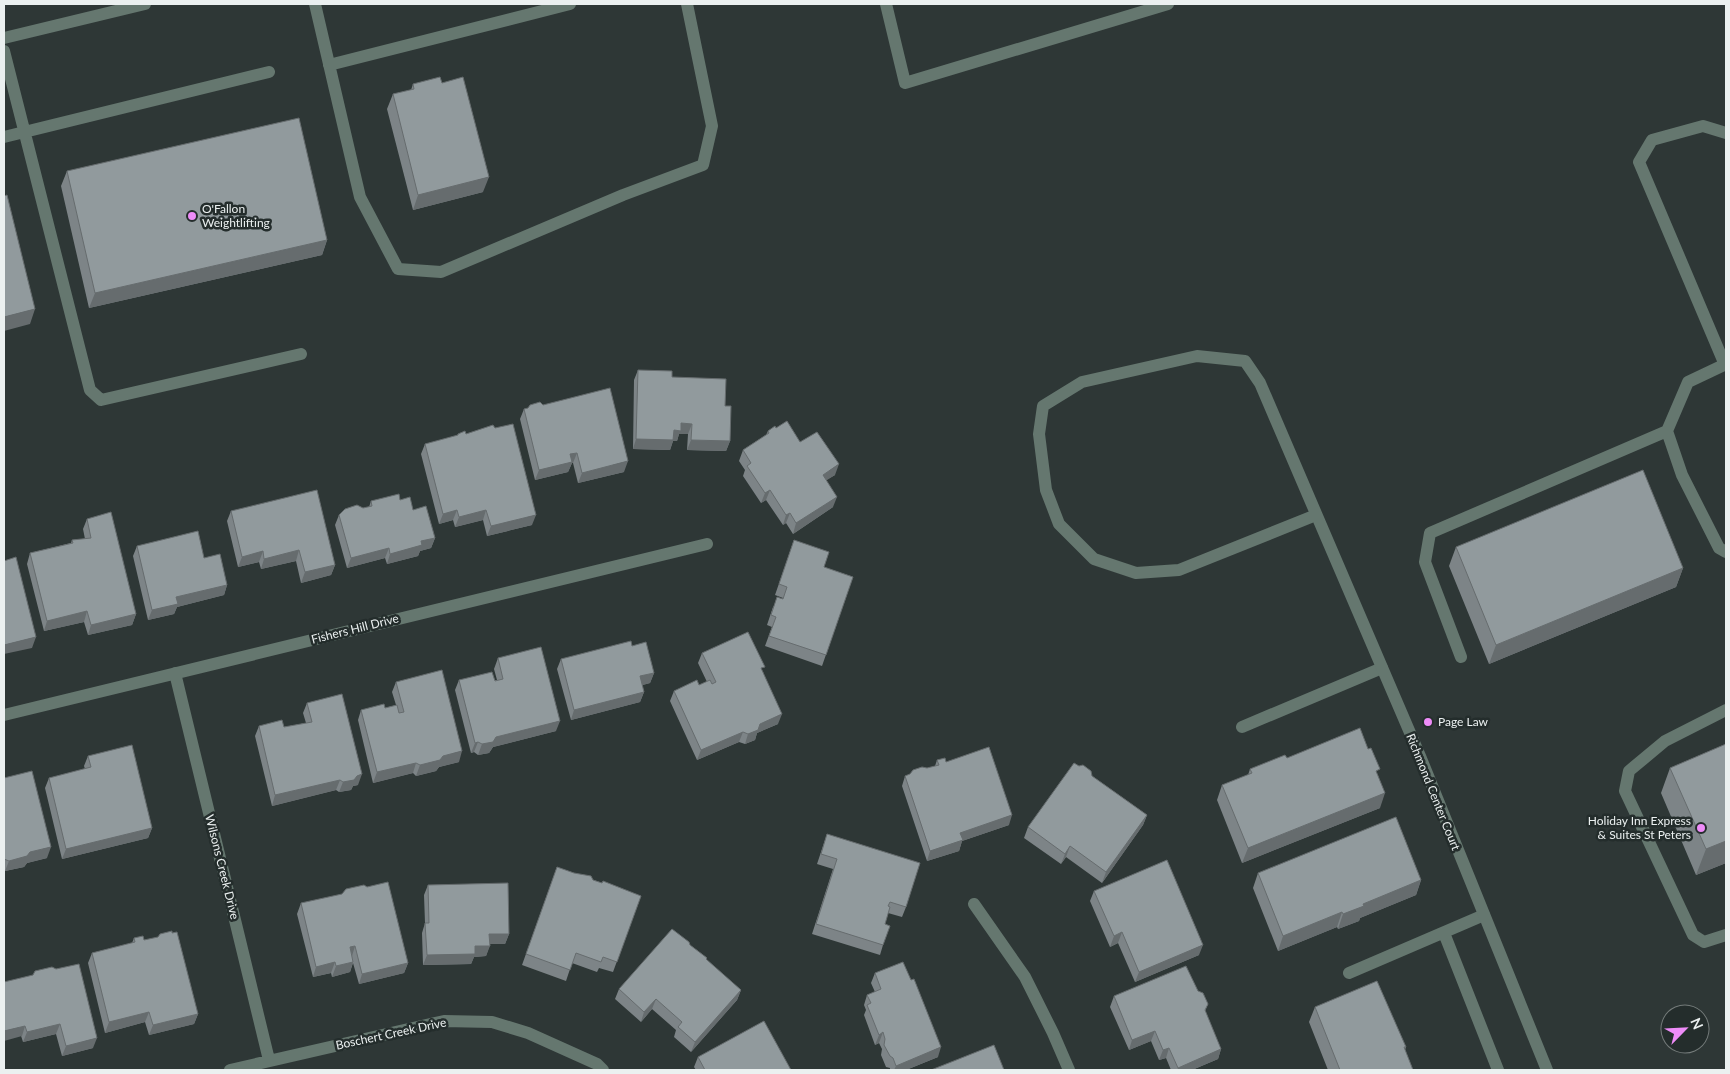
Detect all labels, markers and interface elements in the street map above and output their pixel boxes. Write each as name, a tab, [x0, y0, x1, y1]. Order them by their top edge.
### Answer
place label: O'Fallon Weightlifting	[202, 201, 270, 230]
marker: O'Fallon Weightlifting	[186, 210, 198, 222]
street label: Fishers Hill Drive	[310, 610, 400, 647]
place label: Page Law	[1438, 714, 1489, 729]
marker: Page Law	[1422, 716, 1434, 728]
street label: Richmond Center Court	[1403, 731, 1464, 853]
street label: Wilsons Creek Drive	[202, 813, 243, 921]
place label: Holiday Inn Express & Suites St Peters	[1588, 813, 1691, 842]
marker: Holiday Inn Express & Suites St Peters	[1695, 822, 1707, 834]
north arrow	[1660, 1004, 1710, 1054]
street label: Boschert Creek Drive	[334, 1014, 448, 1053]
text: N	[1687, 1015, 1707, 1032]

